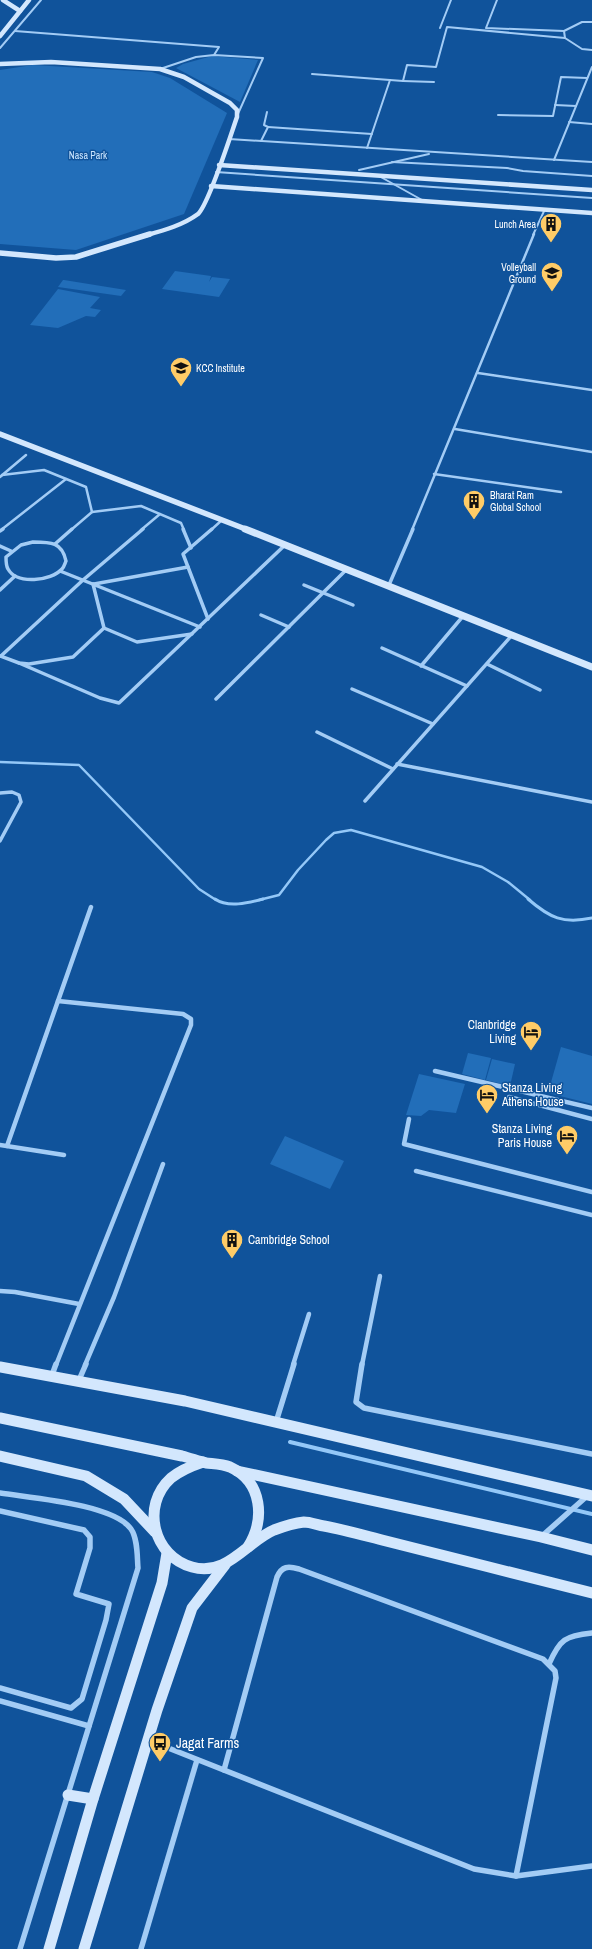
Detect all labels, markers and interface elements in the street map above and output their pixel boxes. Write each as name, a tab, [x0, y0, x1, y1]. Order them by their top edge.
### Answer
park label: Nasa Park	[69, 149, 108, 162]
building icon: Lunch Area	[538, 211, 564, 244]
place label: Lunch Area	[495, 218, 536, 231]
school or university icon: Volleyball Ground	[539, 260, 565, 293]
place label: Volleyball Ground	[501, 261, 536, 286]
school or university icon: KCC Institute	[168, 355, 194, 388]
place label: KCC Institute	[196, 362, 245, 375]
building icon: Bharat Ram Global School	[461, 488, 487, 521]
place label: Bharat Ram Global School	[490, 489, 541, 514]
place label: Clanbridge Living	[468, 1017, 517, 1047]
hotel icon: Clanbridge Living	[518, 1019, 544, 1052]
place label: Stanza Living Athens House	[501, 1080, 564, 1110]
hotel icon: Stanza Living Athens House	[474, 1082, 500, 1115]
place label: Stanza Living Paris House	[492, 1121, 553, 1151]
hotel icon: Stanza Living Paris House	[554, 1123, 580, 1156]
building icon: Cambridge School	[219, 1227, 245, 1260]
place label: Cambridge School	[248, 1232, 330, 1248]
bus stop icon: Jagat Farms	[147, 1730, 173, 1763]
place label: Jagat Farms	[176, 1734, 239, 1752]

